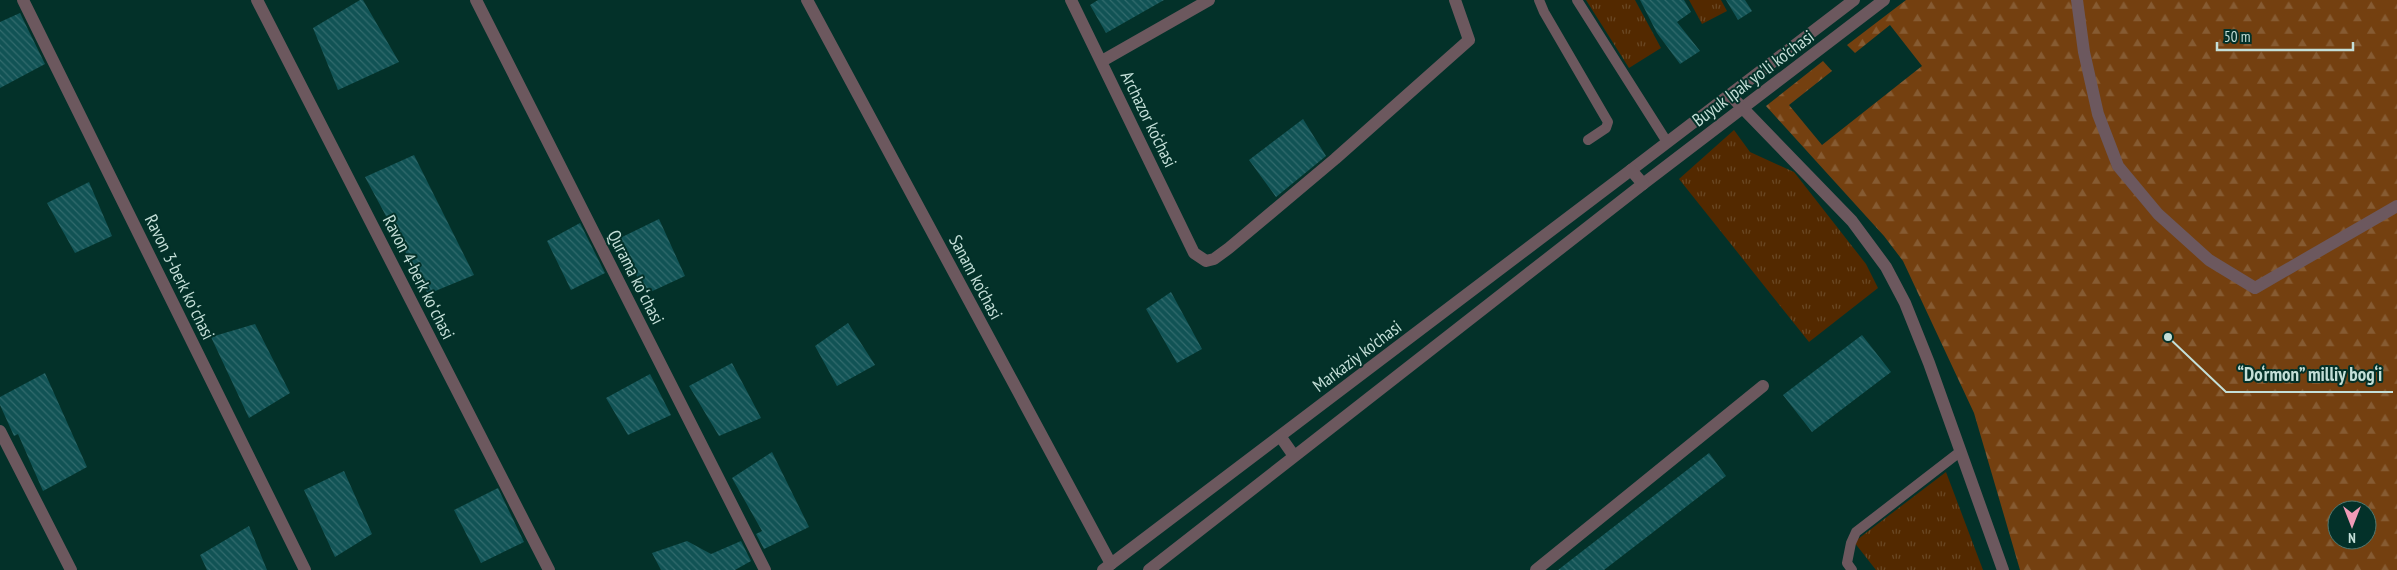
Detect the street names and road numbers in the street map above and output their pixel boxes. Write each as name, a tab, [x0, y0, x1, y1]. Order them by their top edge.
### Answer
street label: Buyuk Ipak yo'li ko'chasi	[1688, 25, 1818, 131]
street label: Archazor ko‘chasi	[1116, 67, 1182, 171]
street label: Ravon 3-berk koʻchasi	[140, 211, 220, 343]
street label: Ravon 4-berk koʻchasi	[378, 211, 460, 343]
street label: Qurama koʻchasi	[602, 226, 670, 328]
street label: Sanam ko'chasi	[944, 231, 1008, 323]
street label: Markaziy ko'chasi	[1308, 315, 1406, 397]

